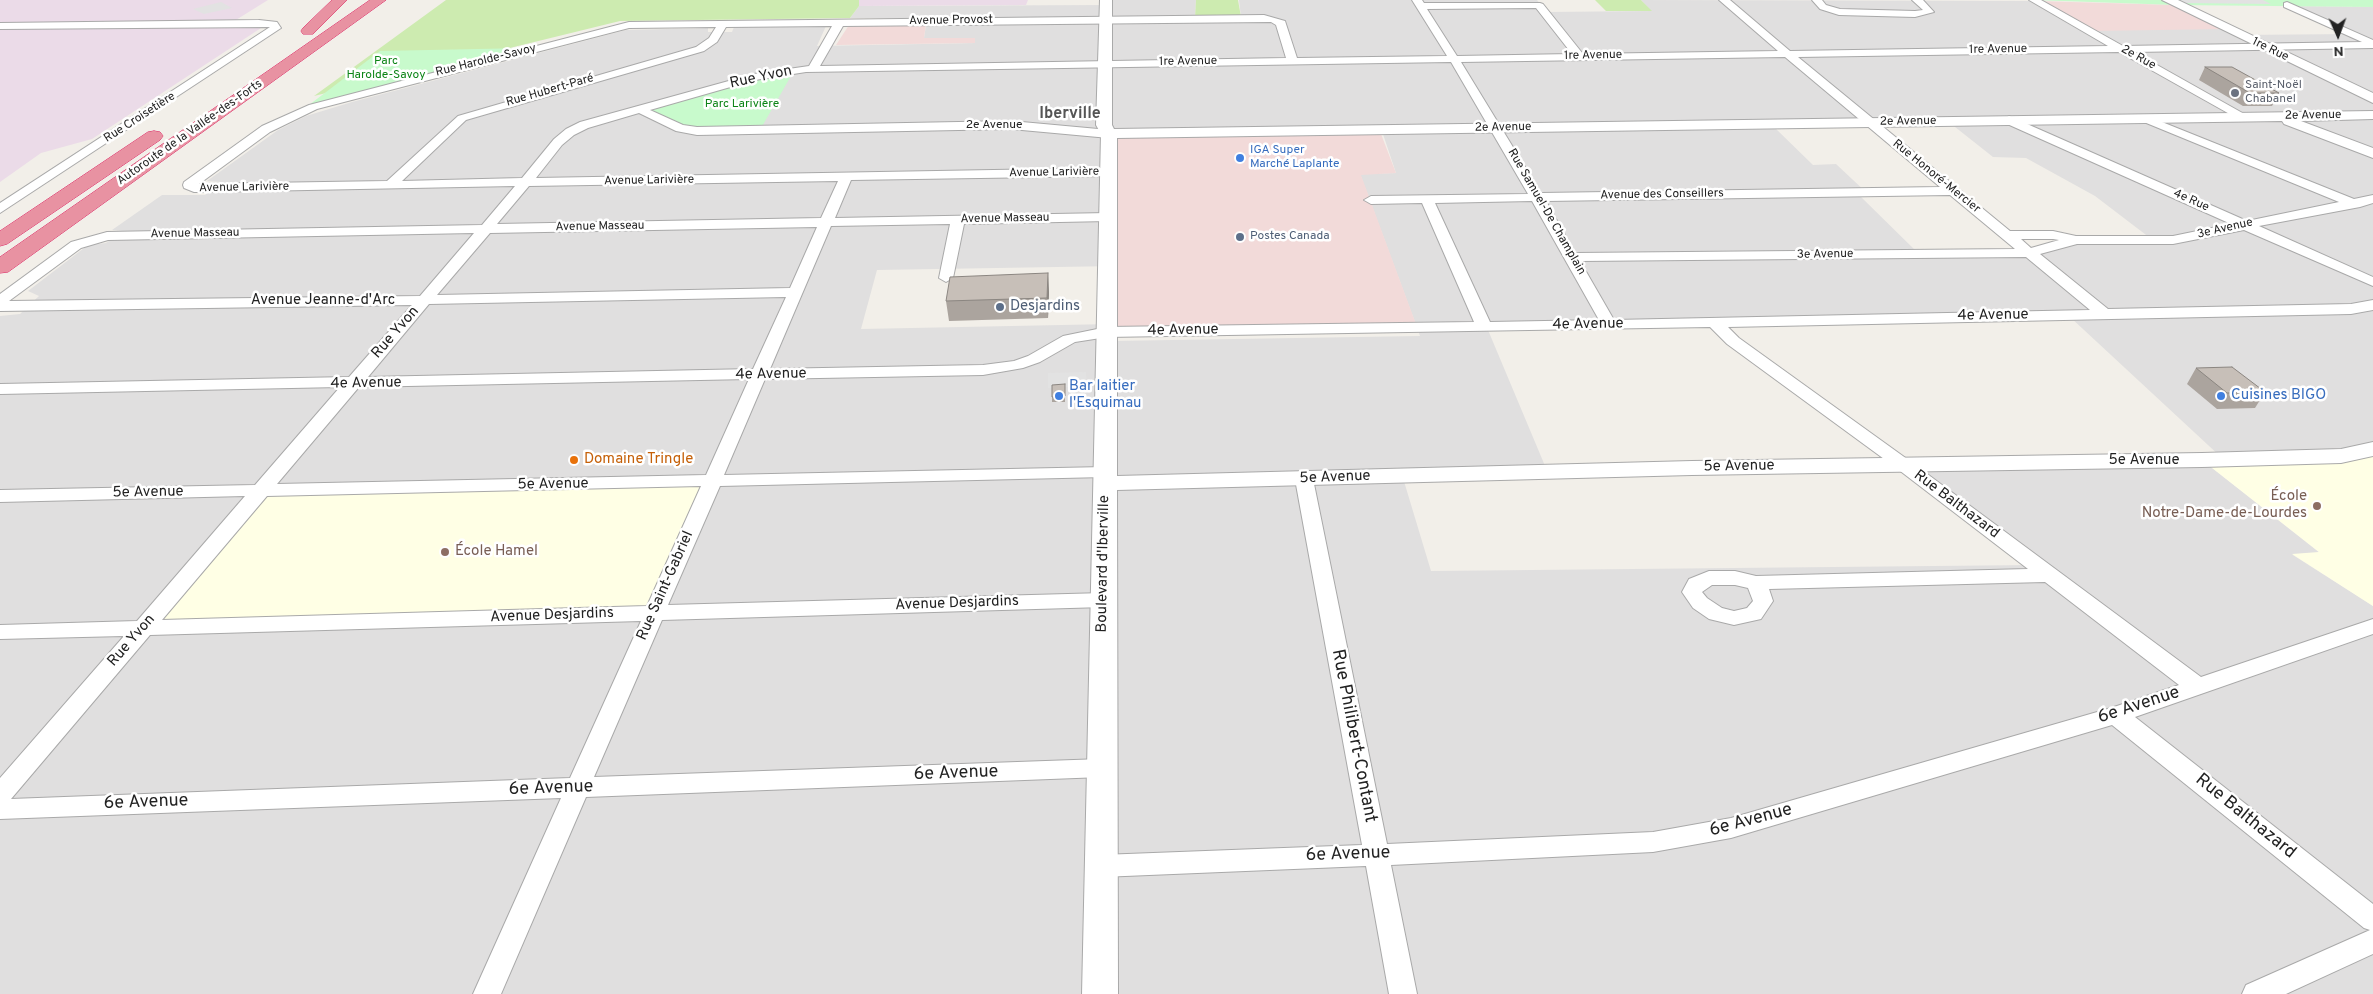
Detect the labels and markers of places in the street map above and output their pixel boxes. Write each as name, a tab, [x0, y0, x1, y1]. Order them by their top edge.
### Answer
place label: Saint-Noël Chabanel	[2245, 79, 2302, 107]
marker: Saint-Noël Chabanel	[2229, 87, 2241, 99]
place label: IGA Super Marché Laplante	[1250, 144, 1339, 172]
marker: IGA Super Marché Laplante	[1234, 152, 1246, 164]
place label: Postes Canada	[1250, 230, 1329, 244]
marker: Postes Canada	[1234, 231, 1246, 243]
place label: Desjardins	[1010, 298, 1080, 316]
marker: Desjardins	[994, 301, 1006, 313]
place label: Bar laitier l'Esquimau	[1069, 378, 1142, 413]
place label: Cuisines BIGO	[2231, 387, 2326, 405]
marker: Bar laitier l'Esquimau	[1053, 390, 1065, 402]
marker: Cuisines BIGO	[2215, 390, 2227, 402]
place label: Domaine Tringle	[584, 451, 693, 469]
marker: Domaine Tringle	[568, 454, 580, 466]
place label: École Notre-Dame-de-Lourdes	[2142, 488, 2307, 523]
marker: École Notre-Dame-de-Lourdes	[2311, 500, 2323, 512]
place label: École Hamel	[455, 543, 538, 561]
marker: École Hamel	[439, 546, 451, 558]

